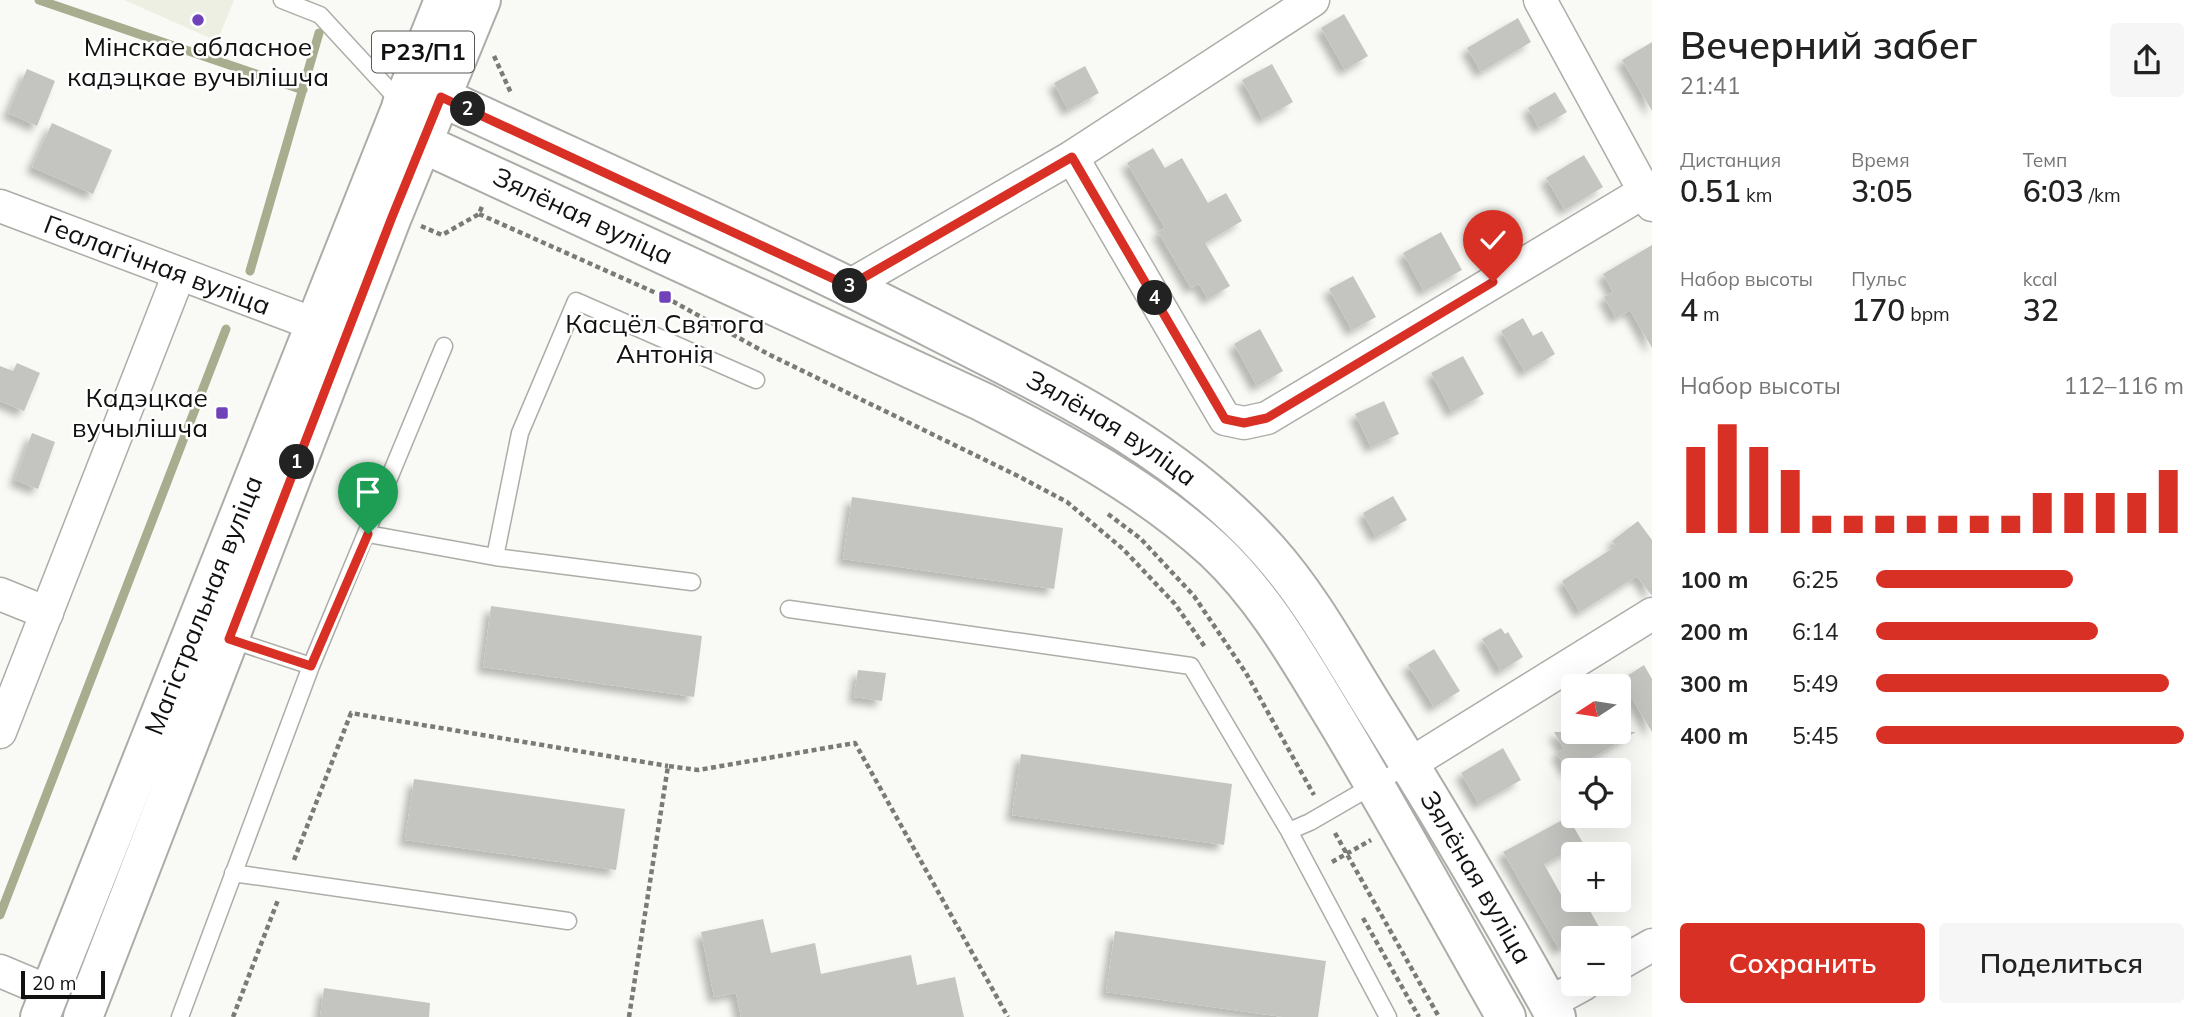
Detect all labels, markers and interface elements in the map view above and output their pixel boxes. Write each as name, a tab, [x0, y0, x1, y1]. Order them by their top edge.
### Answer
marker: Мінскае абласное кадэцкае вучылішча	[190, 12, 206, 28]
text: Вечерний забег	[1680, 21, 1977, 69]
button: share	[2110, 23, 2184, 97]
place label: Мінскае абласное кадэцкае вучылішча	[67, 30, 329, 93]
road number: Р23/П1	[372, 32, 474, 72]
text: 21:41	[1680, 71, 1740, 100]
pin: 2	[450, 92, 486, 126]
text: 2	[462, 96, 473, 120]
text: Дистанция	[1680, 148, 1781, 172]
text: Время	[1851, 148, 1910, 172]
text: Темп	[2023, 148, 2067, 172]
street label: Зялёная вуліца	[488, 159, 678, 272]
text: 0.51	[1680, 172, 1741, 210]
text: 3:05	[1851, 172, 1912, 210]
text: 6:03	[2023, 172, 2084, 210]
text: km	[1741, 183, 1773, 207]
text: /km	[2084, 183, 2121, 207]
street label: Геалагічная вуліца	[40, 207, 275, 322]
pin	[1463, 210, 1523, 282]
icon: check	[1474, 221, 1512, 259]
text: Набор высоты	[1680, 267, 1813, 291]
text: Пульс	[1851, 267, 1907, 291]
text: kcal	[2023, 267, 2057, 291]
pin: 3	[832, 268, 868, 304]
text: 3	[844, 273, 855, 297]
pin: 4	[1138, 280, 1172, 316]
text: 4	[1149, 285, 1160, 309]
marker: Касцёл Святога Антонія	[657, 289, 673, 305]
text: 4	[1680, 291, 1698, 329]
text: 170	[1851, 291, 1905, 329]
text: 32	[2023, 291, 2059, 329]
text: m	[1698, 302, 1720, 326]
text: bpm	[1905, 302, 1950, 326]
place label: Касцёл Святога Антонія	[565, 307, 765, 370]
street label: Зялёная вуліца	[1021, 362, 1204, 493]
text: Набор высоты	[1680, 371, 1841, 400]
text: 112–116 m	[2063, 371, 2184, 400]
place label: Кадэцкае вучылішча	[72, 381, 208, 444]
marker: Кадэцкае вучылішча	[214, 405, 230, 421]
pin: 1	[280, 444, 314, 480]
text: 1	[291, 449, 302, 473]
pin	[338, 462, 398, 534]
street label: Магістральная вуліца	[137, 471, 269, 740]
icon: arrive	[349, 473, 387, 511]
text: 100 m	[1680, 565, 1748, 594]
text: 6:25	[1792, 565, 1839, 594]
text: 200 m	[1680, 617, 1748, 646]
text: 6:14	[1792, 617, 1839, 646]
text: 300 m	[1680, 669, 1748, 698]
text: 5:49	[1792, 669, 1839, 698]
north arrow	[1561, 674, 1631, 744]
map controls	[1561, 674, 1631, 996]
text: 400 m	[1680, 721, 1748, 750]
text: 5:45	[1792, 721, 1839, 750]
button: locate	[1561, 758, 1631, 828]
street label: Зялёная вуліца	[1413, 785, 1540, 969]
button: +	[1561, 842, 1631, 912]
button: Сохранить	[1680, 923, 1925, 1003]
button: Поделиться	[1939, 923, 2184, 1003]
button: −	[1561, 926, 1631, 996]
scale bar	[21, 968, 105, 1000]
text: 20 m	[32, 971, 76, 995]

